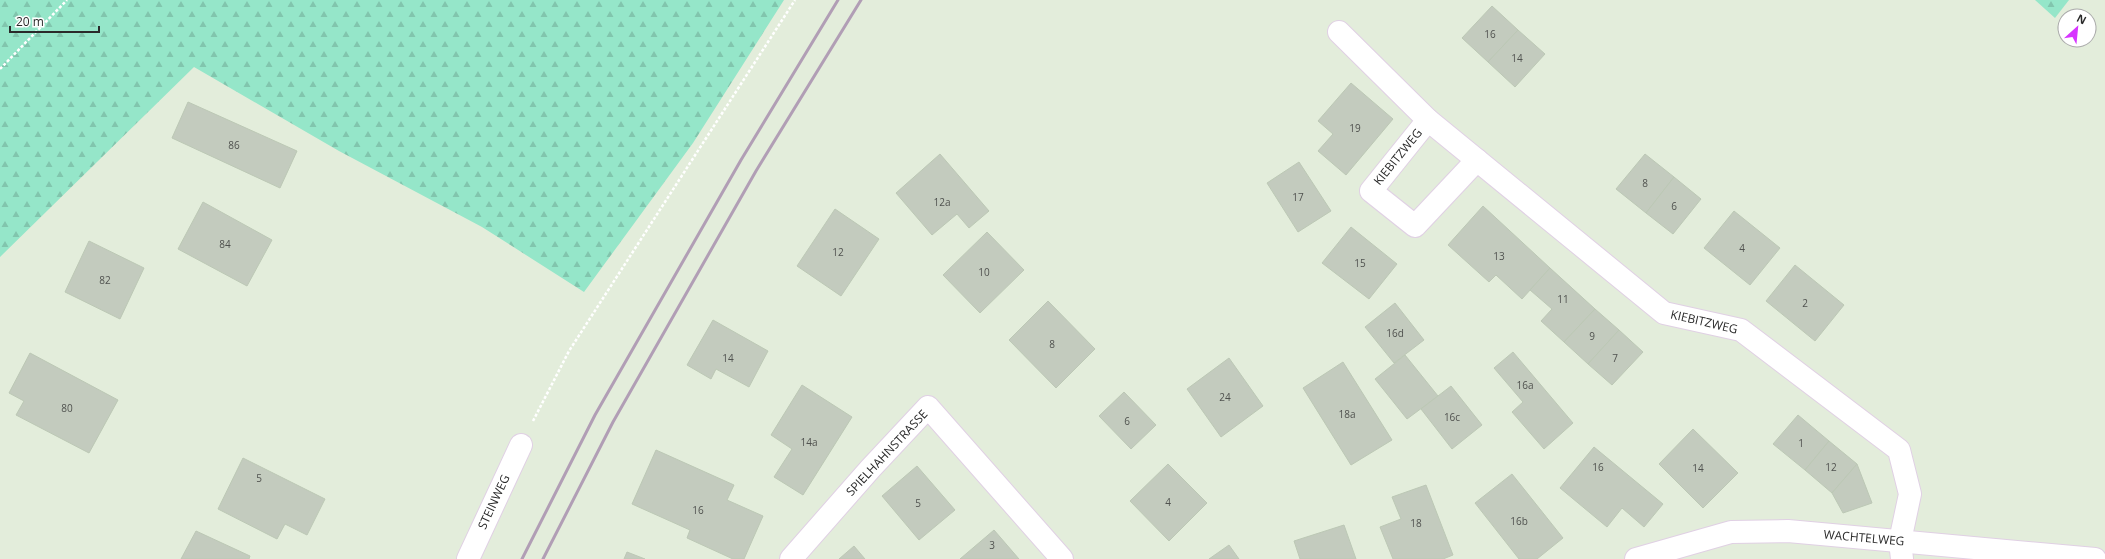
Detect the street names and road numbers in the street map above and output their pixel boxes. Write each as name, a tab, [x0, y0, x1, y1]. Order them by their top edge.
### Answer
street label: KIEBITZWEG	[1369, 125, 1426, 189]
street label: KIEBITZWEG	[1669, 306, 1739, 337]
street label: SPIELHAHNSTRASSE	[842, 406, 931, 500]
street label: STEINWEG	[473, 472, 514, 532]
street label: WACHTELWEG	[1823, 526, 1905, 550]

